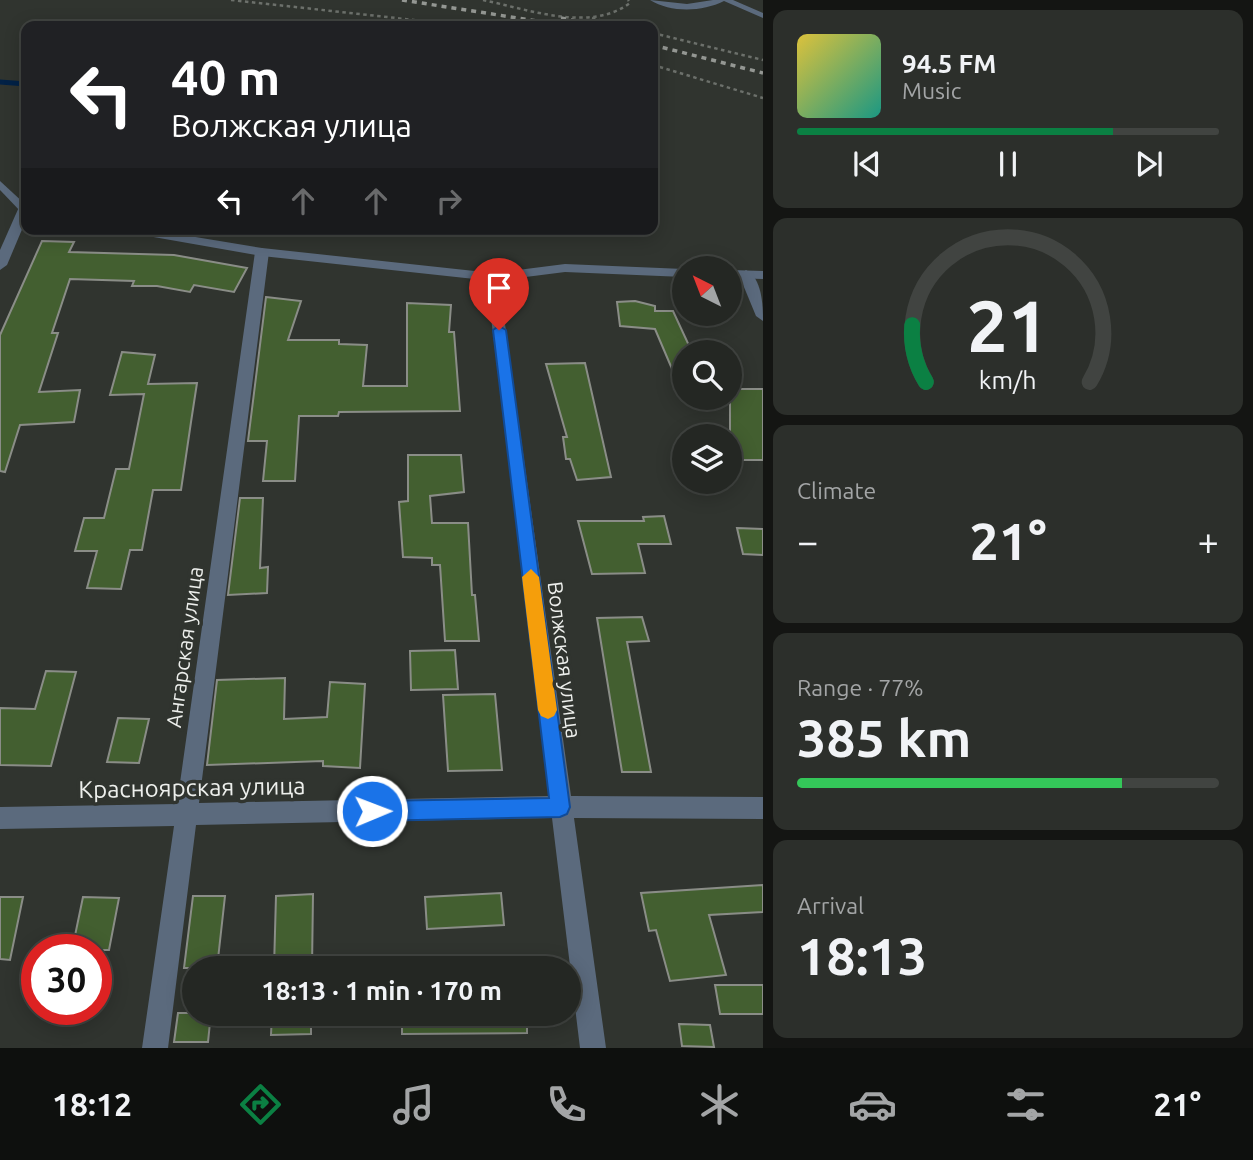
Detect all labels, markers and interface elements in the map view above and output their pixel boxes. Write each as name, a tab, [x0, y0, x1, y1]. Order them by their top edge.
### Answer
icon: left	[56, 49, 147, 140]
text: 40 m	[171, 49, 280, 104]
text: 94.5 FM	[902, 49, 996, 78]
text: Music	[902, 78, 961, 103]
text: Волжская улица	[171, 107, 412, 143]
icon: previous	[848, 145, 886, 183]
icon: pause	[989, 145, 1027, 183]
icon: next	[1130, 145, 1168, 183]
icon: left	[211, 182, 249, 220]
icon: ahead	[284, 182, 322, 220]
icon: ahead	[357, 182, 395, 220]
icon: right	[430, 182, 468, 220]
north arrow	[672, 256, 742, 326]
map controls	[672, 256, 742, 494]
pin	[469, 258, 529, 330]
icon: arrive	[480, 269, 518, 307]
text: 21	[967, 285, 1049, 367]
button: search	[672, 340, 742, 410]
text: km/h	[979, 366, 1037, 394]
button: layers	[672, 424, 742, 494]
text: Climate	[797, 478, 876, 503]
text: 21°	[969, 512, 1047, 570]
text: −	[797, 520, 818, 562]
text: +	[1198, 520, 1219, 562]
street label: Ангарская улица	[161, 565, 207, 729]
street label: Волжская улица	[543, 580, 587, 740]
text: Range · 77%	[797, 675, 924, 700]
text: 385 km	[797, 709, 971, 767]
street label: Красноярская улица	[78, 772, 306, 803]
position arrow	[335, 774, 409, 848]
text: Arrival	[797, 893, 864, 918]
text: 18:13	[797, 927, 927, 985]
speed limit sign: 30	[21, 934, 112, 1025]
text: 18:13 · 1 min · 170 m	[261, 976, 502, 1005]
icon: directions	[236, 1080, 285, 1129]
icon: music	[389, 1080, 438, 1129]
icon: phone	[542, 1080, 591, 1129]
icon: climate	[695, 1080, 744, 1129]
icon: car	[848, 1080, 897, 1129]
icon: filters	[1001, 1080, 1050, 1129]
text: 18:12	[52, 1086, 132, 1122]
text: 21°	[1154, 1086, 1201, 1122]

